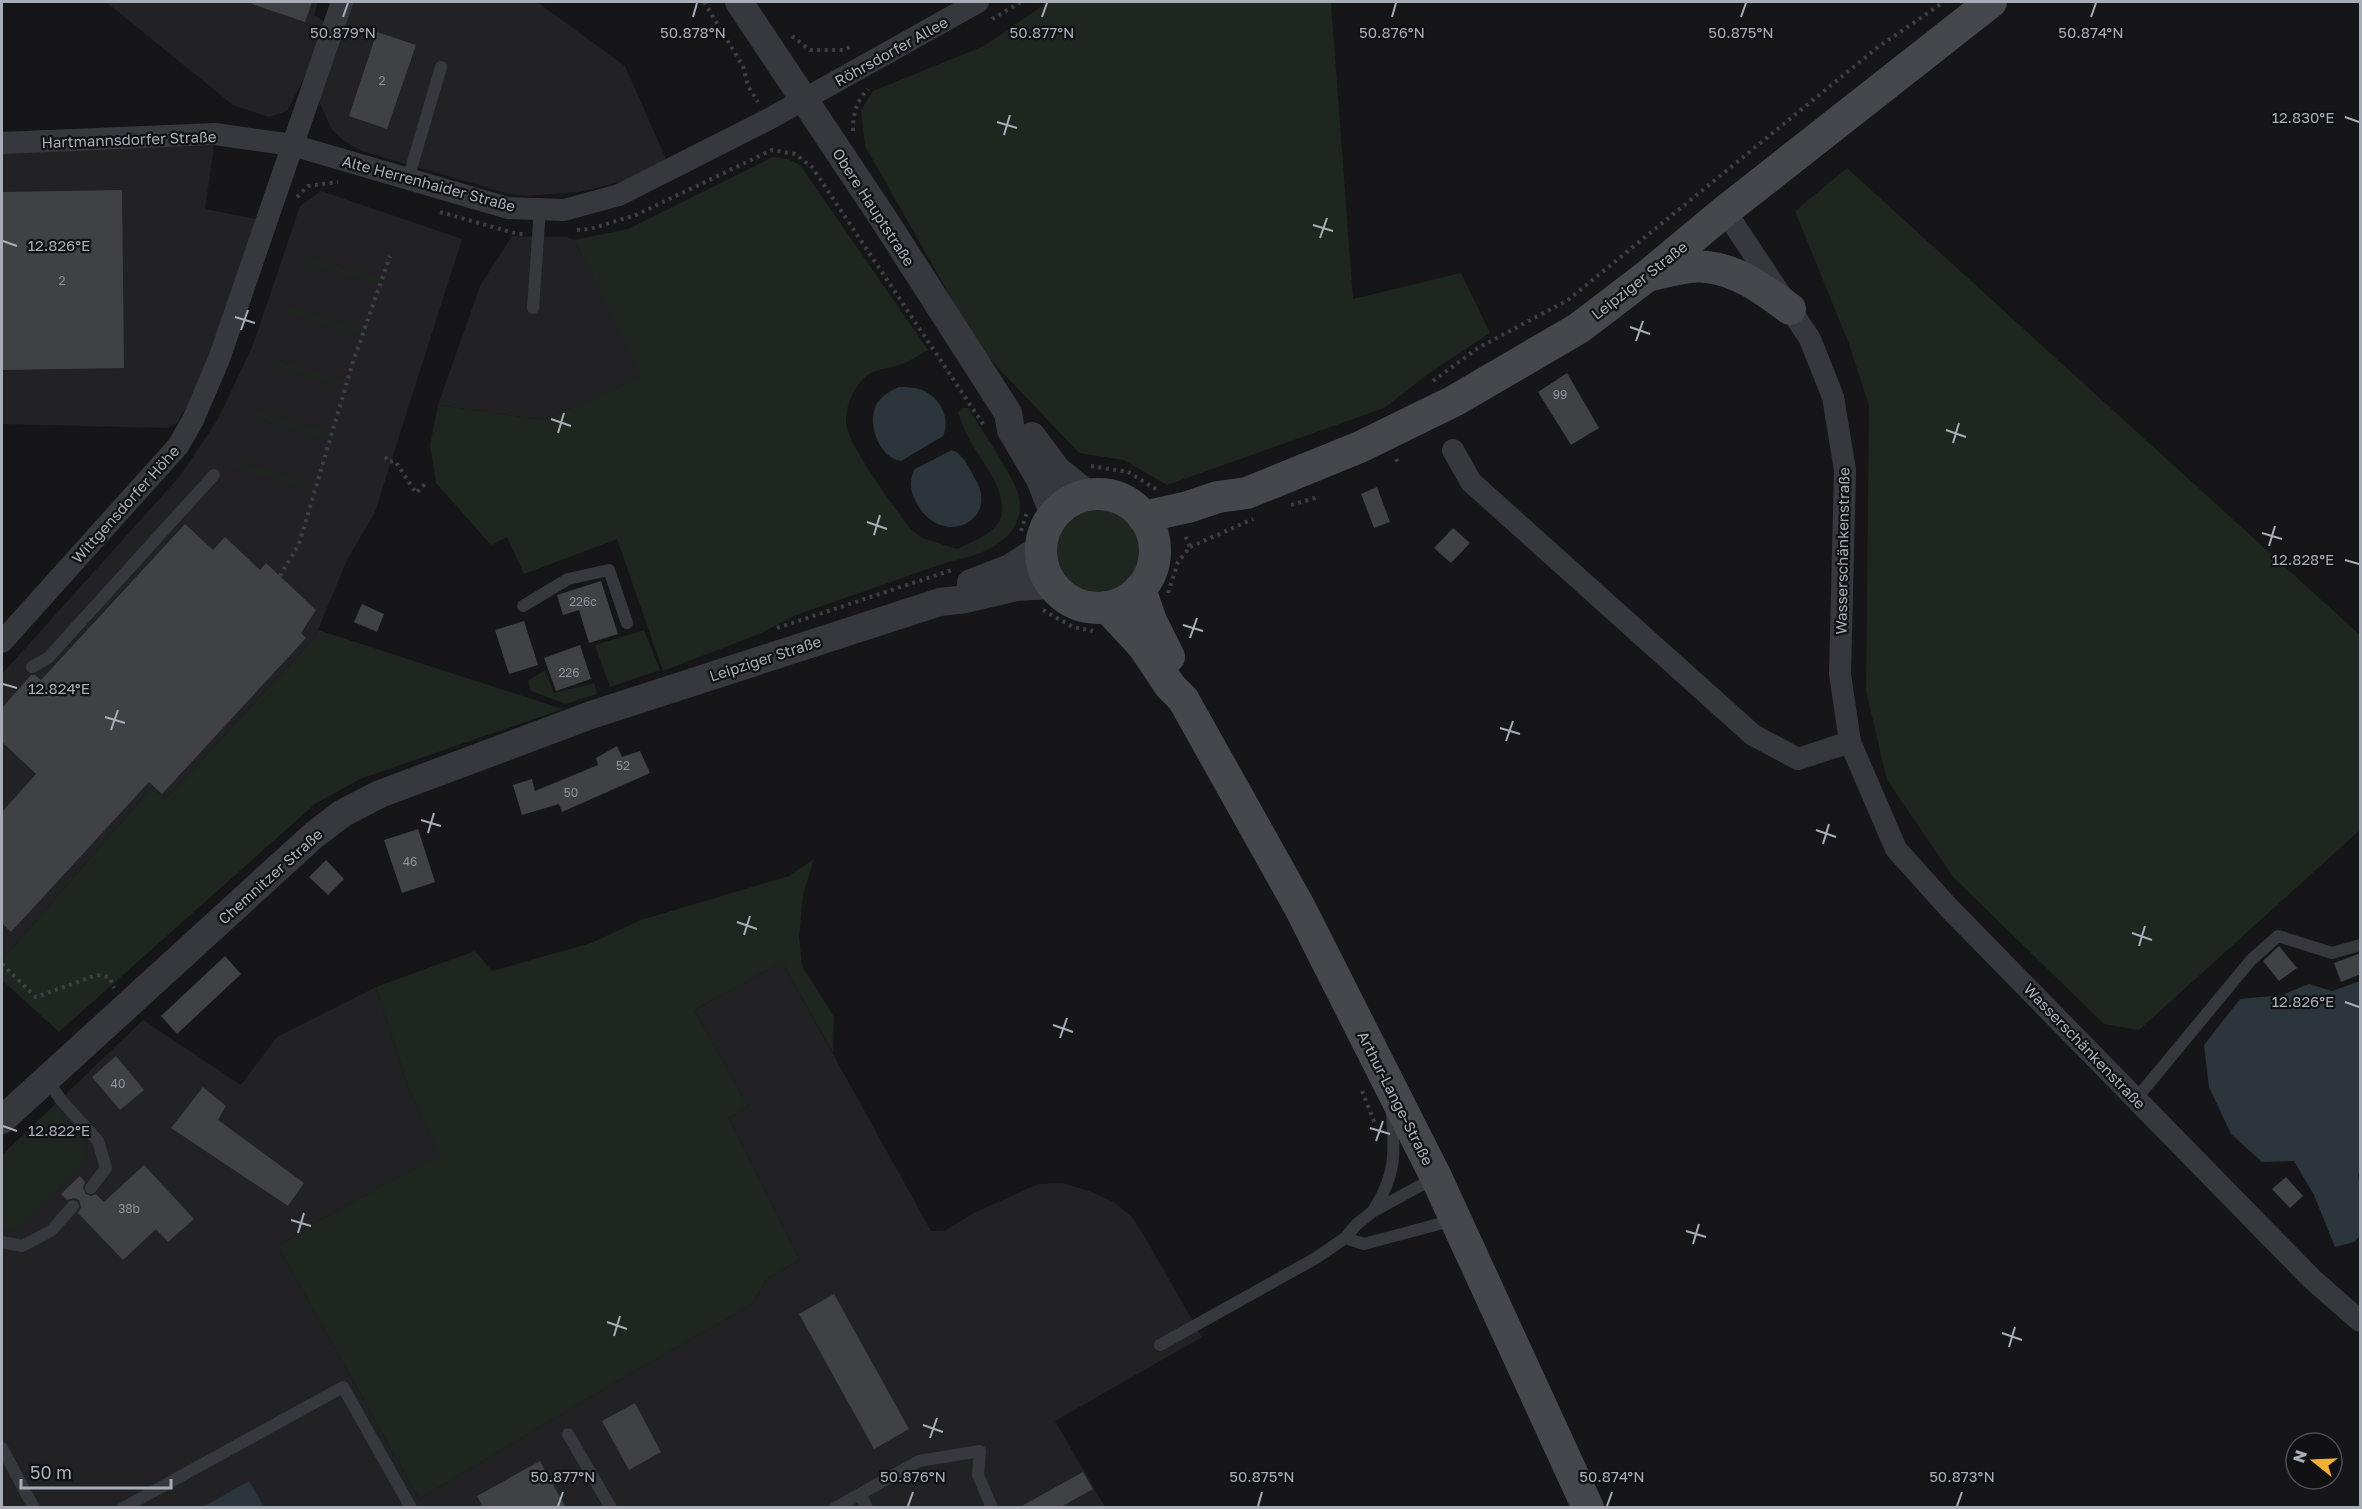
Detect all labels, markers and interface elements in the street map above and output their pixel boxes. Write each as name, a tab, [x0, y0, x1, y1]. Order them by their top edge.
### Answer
street label: Röhrsdorfer Allee	[831, 12, 951, 90]
text: 50.879°N	[310, 23, 376, 41]
text: 50.878°N	[660, 23, 726, 41]
text: 50.877°N	[1010, 23, 1074, 41]
text: 50.876°N	[1359, 23, 1425, 41]
text: 50.875°N	[1708, 23, 1774, 41]
text: 50.874°N	[2058, 23, 2124, 41]
house number: 2	[379, 73, 386, 88]
text: 12.830°E	[2272, 108, 2334, 126]
street label: Hartmannsdorfer Straße	[41, 127, 217, 151]
street label: Obere Hauptstraße	[829, 145, 919, 270]
street label: Alte Herrenhaider Straße	[341, 151, 518, 215]
text: 12.826°E	[28, 236, 90, 254]
street label: Leipziger Straße	[1588, 237, 1691, 323]
house number: 2	[59, 273, 66, 288]
house number: 99	[1553, 387, 1567, 402]
street label: Wittgensdorfer Höhe	[68, 441, 183, 566]
street label: Wasserschänkenstraße	[1832, 467, 1852, 635]
text: 12.828°E	[2272, 550, 2334, 568]
house number: 226c	[569, 594, 597, 609]
street label: Leipziger Straße	[707, 631, 823, 685]
house number: 226	[558, 665, 580, 680]
text: 12.824°E	[28, 679, 90, 697]
house number: 52	[616, 758, 630, 773]
house number: 50	[564, 785, 578, 800]
street label: Chemnitzer Straße	[214, 824, 326, 927]
house number: 46	[403, 854, 417, 869]
street label: Wasserschänkenstraße	[2020, 980, 2150, 1113]
text: 12.826°E	[2272, 992, 2334, 1010]
street label: Arthur-Lange-Straße	[1354, 1028, 1438, 1168]
house number: 40	[111, 1076, 125, 1091]
text: 12.822°E	[28, 1121, 90, 1139]
house number: 38b	[118, 1201, 140, 1216]
north arrow	[2284, 1431, 2344, 1491]
text: N	[2288, 1447, 2311, 1465]
scale bar	[21, 1452, 171, 1490]
text: 50 m	[30, 1461, 72, 1483]
text: 50.877°N	[531, 1467, 595, 1485]
text: 50.876°N	[880, 1467, 946, 1485]
text: 50.875°N	[1229, 1467, 1295, 1485]
text: 50.874°N	[1579, 1467, 1645, 1485]
text: 50.873°N	[1929, 1467, 1995, 1485]

